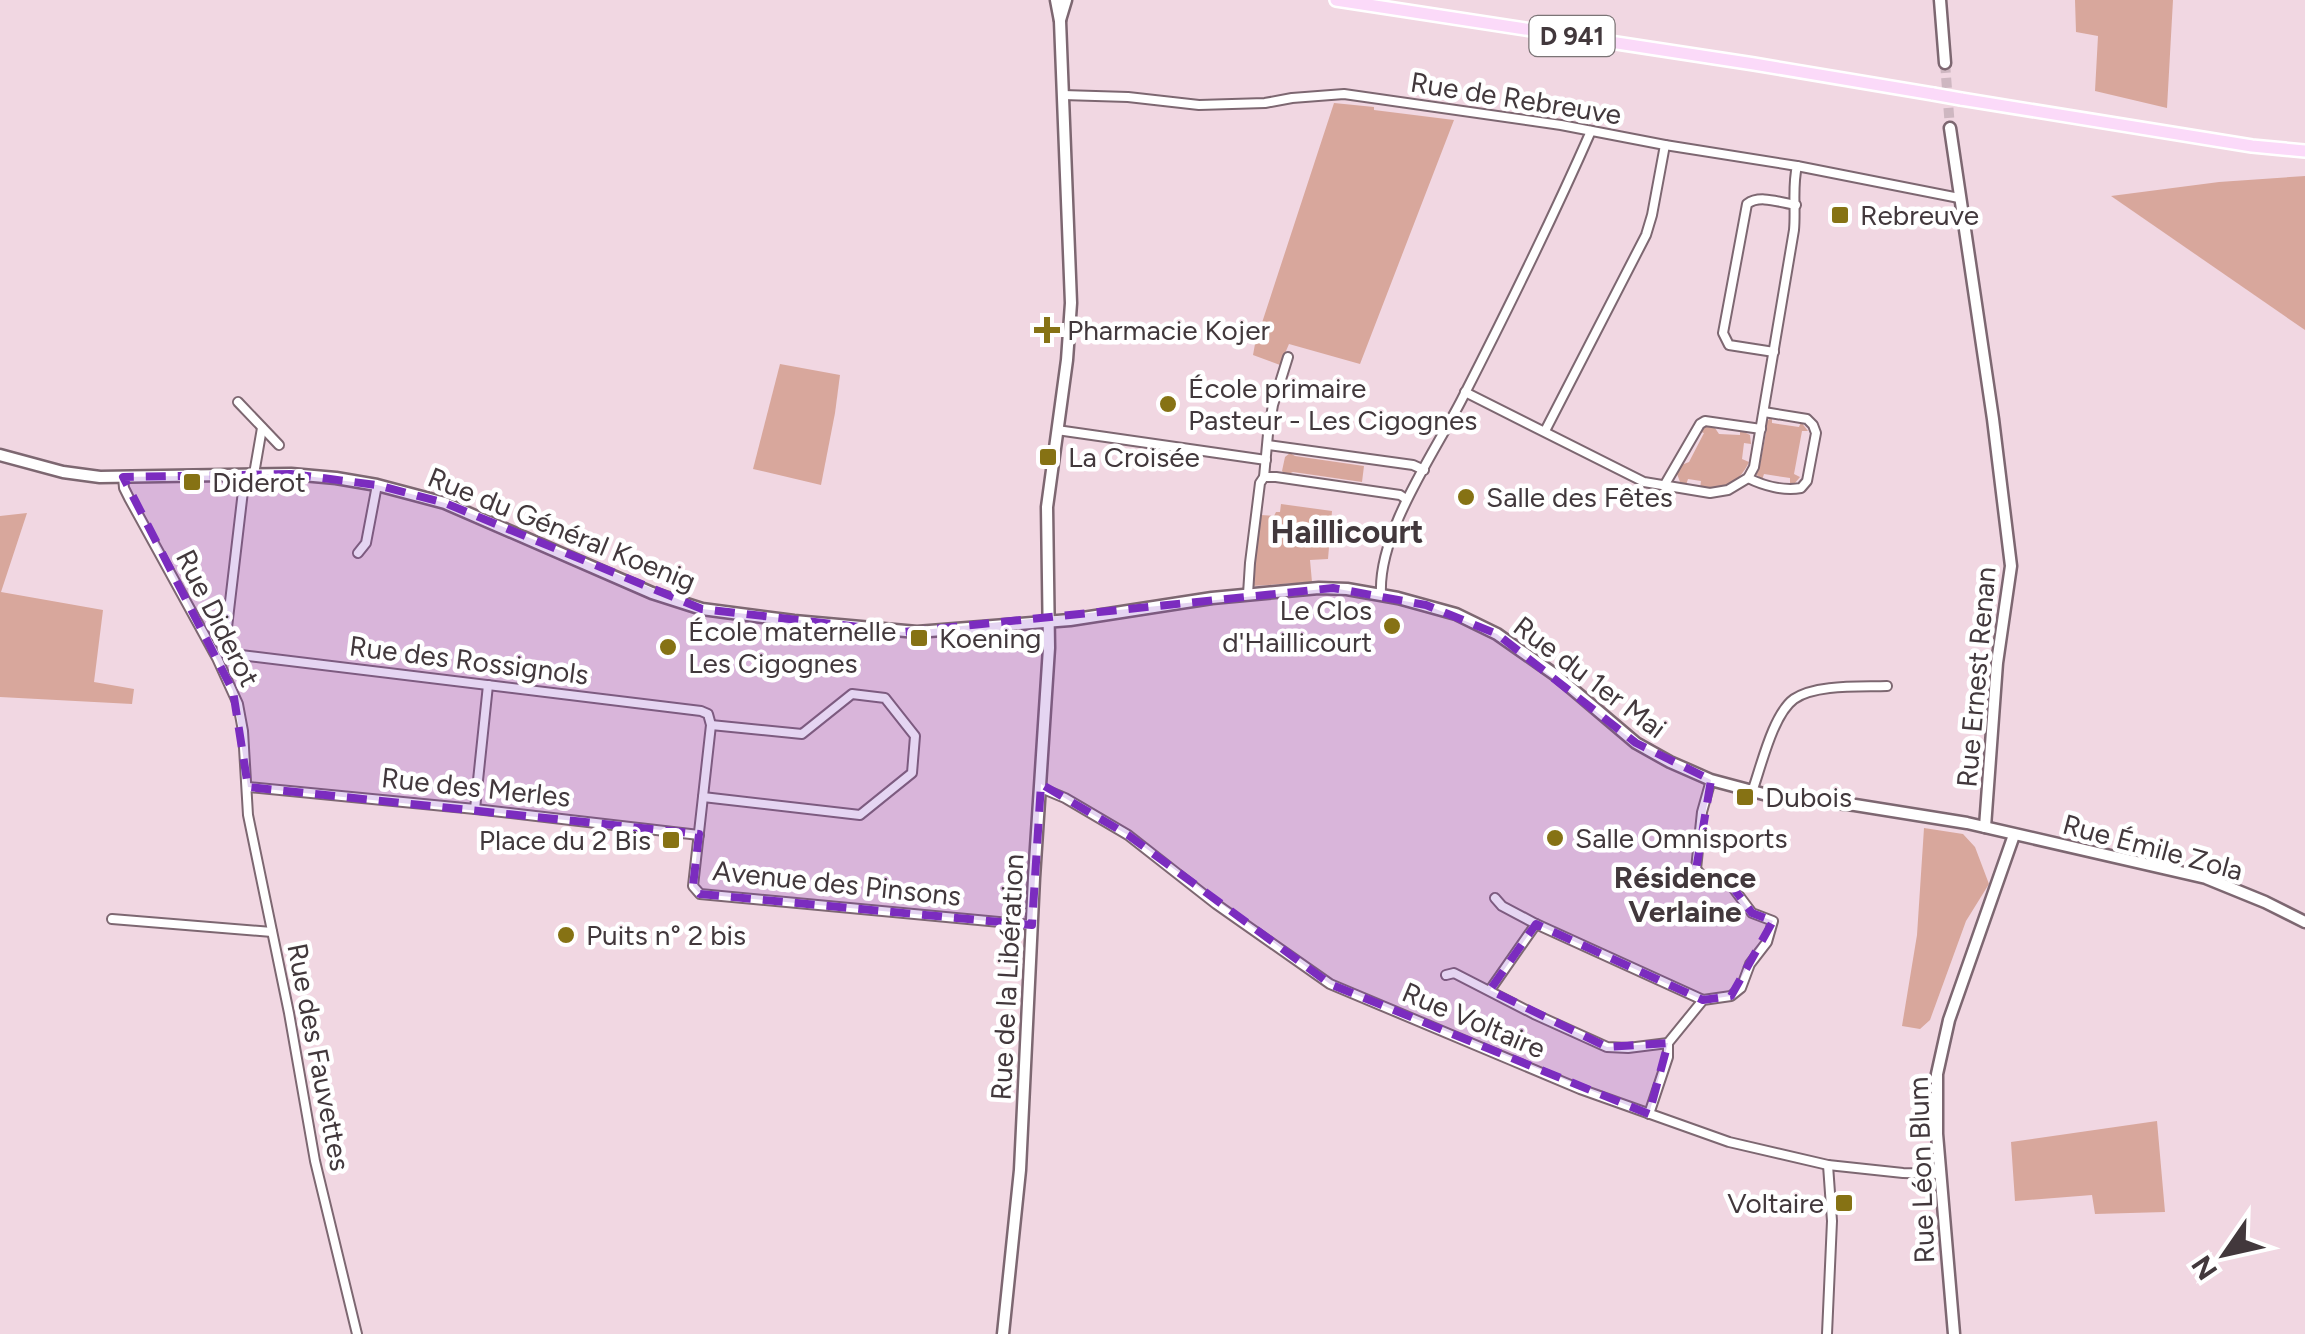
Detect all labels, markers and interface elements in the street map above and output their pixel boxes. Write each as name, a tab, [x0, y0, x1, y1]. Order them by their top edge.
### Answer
road number: D 941	[1530, 16, 1614, 56]
street label: Rue de Rebreuve	[1408, 65, 1624, 131]
place label: Rebreuve	[1860, 198, 1979, 232]
marker: Rebreuve	[1829, 204, 1851, 226]
place label: Pharmacie Kojer	[1067, 313, 1270, 347]
marker: Pharmacie Kojer	[1036, 319, 1058, 341]
place label: École primaire Pasteur - Les Cigognes	[1188, 371, 1477, 437]
marker: École primaire Pasteur - Les Cigognes	[1157, 393, 1179, 415]
place label: La Croisée	[1068, 440, 1200, 474]
marker: La Croisée	[1037, 446, 1059, 468]
street label: Rue du Général Koenig	[423, 460, 701, 598]
place label: Diderot	[212, 465, 306, 499]
marker: Diderot	[181, 471, 203, 493]
place label: Salle des Fêtes	[1486, 480, 1673, 514]
marker: Salle des Fêtes	[1455, 486, 1477, 508]
district label: Haillicourt	[1271, 513, 1423, 551]
street label: Rue Diderot	[169, 544, 267, 692]
street label: Rue Ernest Renan	[1949, 565, 2003, 789]
place label: Le Clos d'Haillicourt	[1222, 593, 1372, 659]
street label: Rue du 1er Mai	[1507, 609, 1673, 745]
place label: École maternelle Les Cigognes	[688, 614, 896, 680]
marker: Le Clos d'Haillicourt	[1381, 615, 1403, 637]
place label: Koening	[939, 621, 1042, 655]
marker: Koening	[908, 627, 930, 649]
street label: Rue des Rossignols	[347, 628, 591, 692]
marker: École maternelle Les Cigognes	[657, 636, 679, 658]
street label: Rue des Merles	[380, 760, 572, 814]
place label: Dubois	[1765, 780, 1852, 814]
marker: Dubois	[1734, 786, 1756, 808]
street label: Rue Émile Zola	[2059, 807, 2247, 887]
place label: Salle Omnisports	[1575, 821, 1788, 855]
place label: Place du 2 Bis	[479, 823, 651, 857]
marker: Salle Omnisports	[1544, 827, 1566, 849]
marker: Place du 2 Bis	[660, 829, 682, 851]
street label: Avenue des Pinsons	[711, 853, 963, 913]
street label: Rue de la Libération	[984, 853, 1030, 1101]
district label: Résidence Verlaine	[1614, 859, 1757, 930]
place label: Puits n° 2 bis	[586, 918, 746, 952]
marker: Puits n° 2 bis	[555, 924, 577, 946]
street label: Rue des Fauvettes	[280, 940, 358, 1174]
street label: Rue Voltaire	[1397, 975, 1551, 1065]
street label: Rue Léon Blum	[1901, 1076, 1941, 1264]
place label: Voltaire	[1727, 1186, 1824, 1220]
marker: Voltaire	[1833, 1192, 1855, 1214]
north arrow	[2175, 1204, 2275, 1304]
text: N	[2184, 1249, 2224, 1286]

